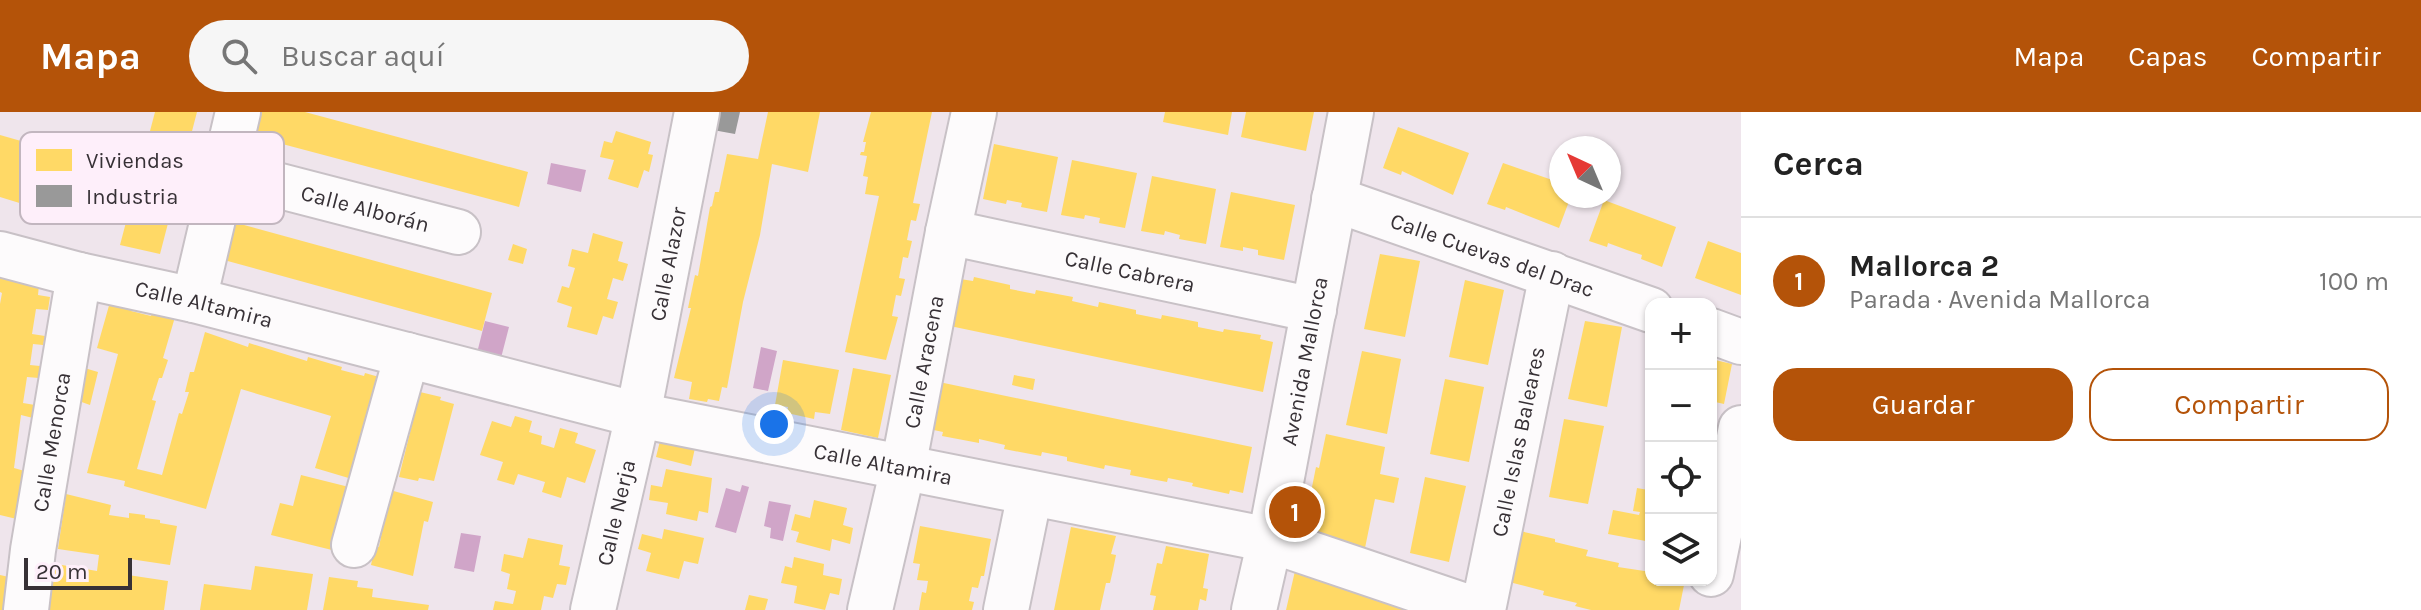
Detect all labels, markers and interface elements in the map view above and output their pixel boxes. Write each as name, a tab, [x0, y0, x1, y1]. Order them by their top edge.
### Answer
search box	[189, 20, 749, 92]
text: Mapa	[40, 34, 141, 79]
icon: search	[217, 34, 261, 78]
text: Buscar aquí	[281, 38, 445, 74]
text: Mapa	[2013, 40, 2084, 73]
text: Capas	[2128, 40, 2207, 73]
text: Compartir	[2251, 40, 2381, 73]
legend	[20, 132, 284, 224]
north arrow	[1549, 136, 1621, 208]
text: Cerca	[1773, 144, 1864, 184]
text: Viviendas	[86, 148, 184, 174]
street label: Calle Alborán	[298, 180, 432, 238]
text: Industria	[86, 184, 178, 210]
street label: Calle Alazor	[645, 205, 692, 324]
street label: Calle Cuevas del Drac	[1387, 208, 1598, 303]
street label: Calle Cabrera	[1062, 245, 1197, 298]
text: Mallorca 2	[1849, 248, 1999, 284]
text: 1	[1794, 266, 1804, 297]
text: 100 m	[2319, 266, 2389, 297]
street label: Avenida Mallorca	[1276, 275, 1334, 448]
street label: Calle Altamira	[132, 276, 275, 334]
text: Parada · Avenida Mallorca	[1849, 284, 2150, 315]
street label: Calle Aracena	[899, 293, 950, 431]
map controls	[1645, 298, 1717, 586]
button: +	[1645, 298, 1717, 370]
street label: Calle Islas Baleares	[1486, 344, 1551, 539]
button: Guardar	[1773, 368, 2073, 441]
button: Compartir	[2089, 368, 2389, 441]
street label: Calle Menorca	[28, 370, 77, 514]
button: −	[1645, 370, 1717, 442]
your location	[754, 404, 794, 444]
street label: Calle Altamira	[811, 438, 955, 491]
button: locate	[1645, 442, 1717, 514]
street label: Calle Nerja	[592, 457, 641, 568]
pin: 1	[1269, 482, 1321, 542]
button: layers	[1645, 514, 1717, 586]
scale bar	[24, 554, 132, 590]
text: 20 m	[36, 559, 88, 585]

